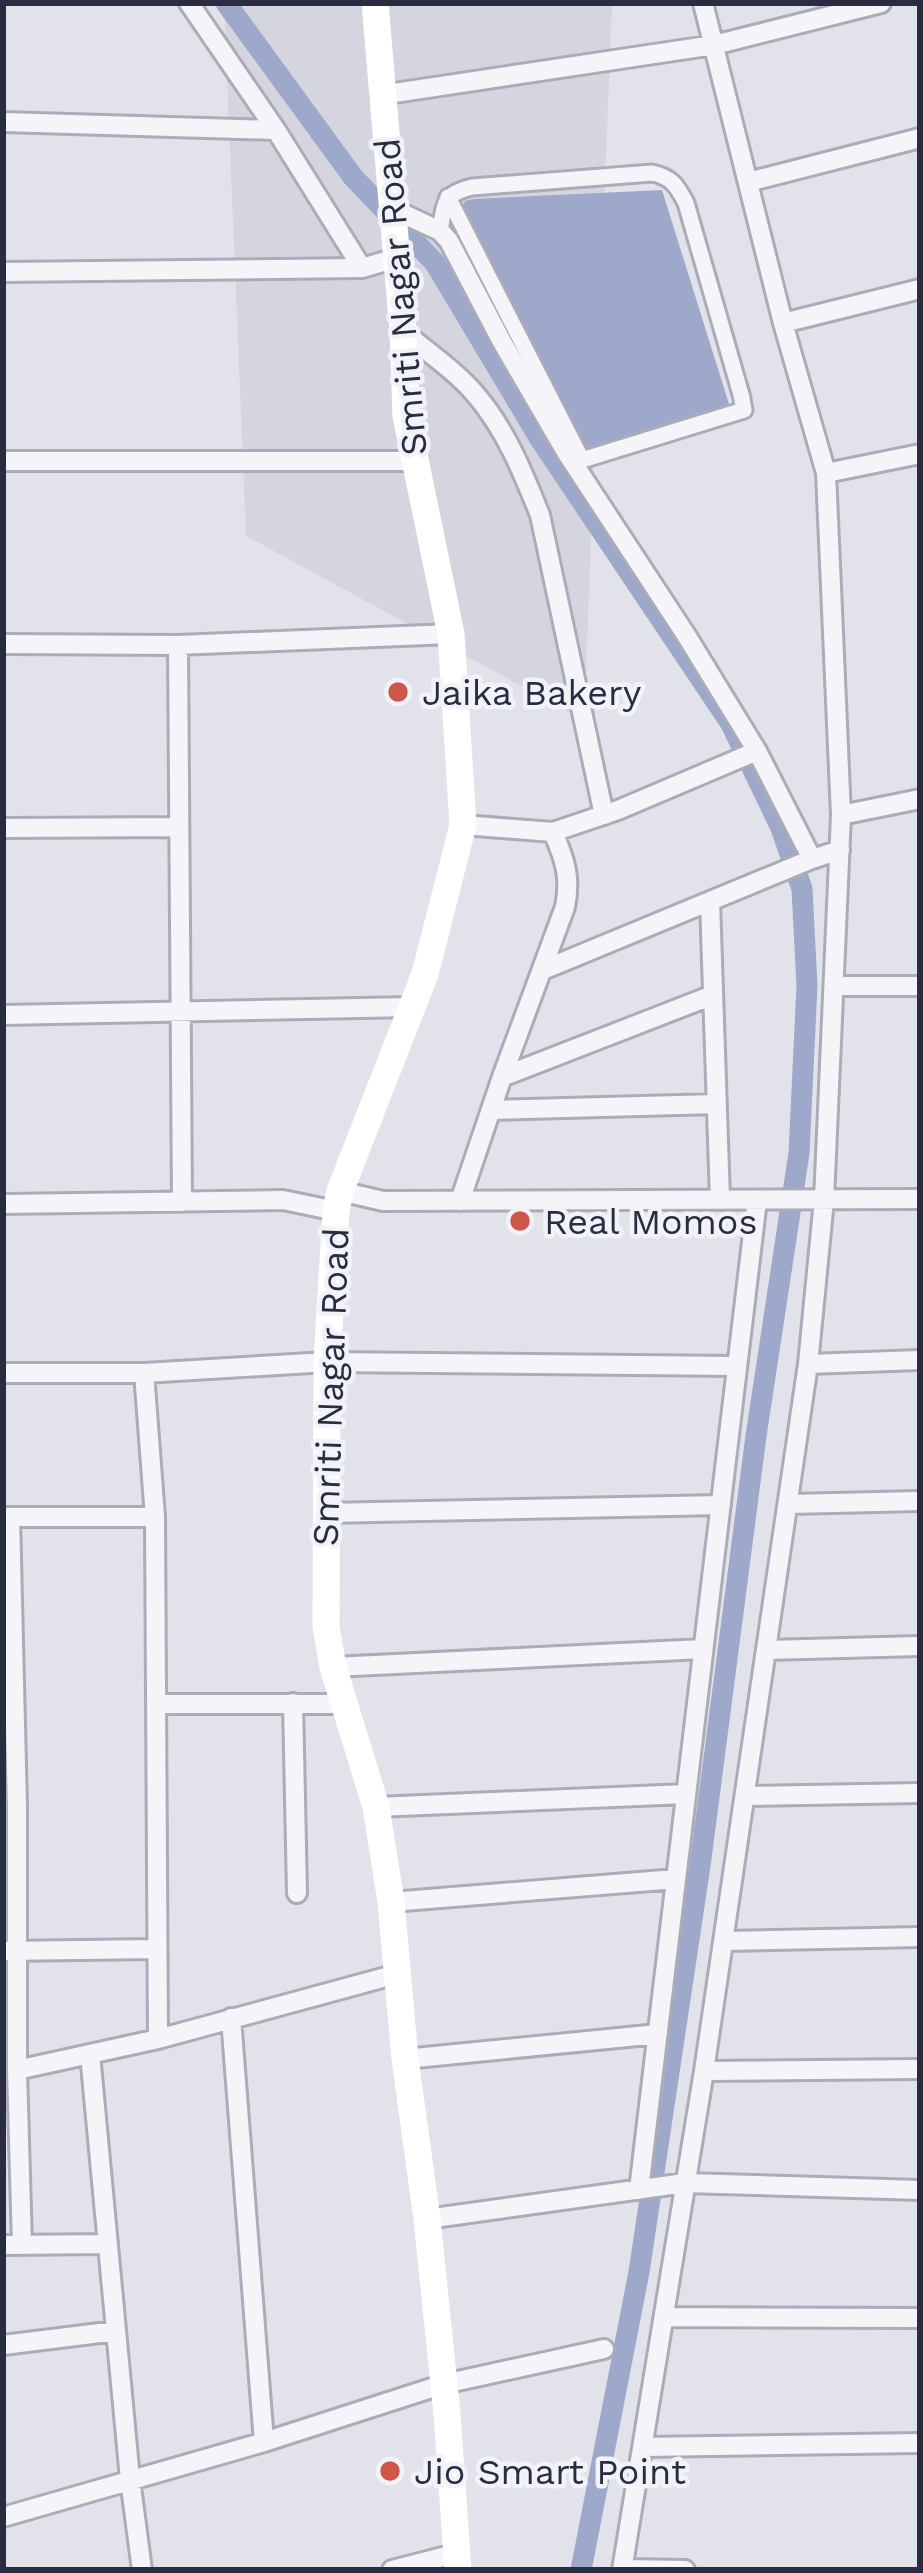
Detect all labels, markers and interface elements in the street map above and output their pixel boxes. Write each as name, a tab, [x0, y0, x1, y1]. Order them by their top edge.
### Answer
street label: Smriti Nagar Road	[366, 136, 436, 457]
place label: Jaika Bakery	[422, 672, 642, 714]
marker: Jaika Bakery	[385, 679, 411, 705]
place label: Real Momos	[544, 1201, 757, 1243]
marker: Real Momos	[507, 1208, 533, 1234]
street label: Smriti Nagar Road	[304, 1227, 358, 1547]
place label: Jio Smart Point	[414, 2451, 686, 2493]
marker: Jio Smart Point	[377, 2458, 403, 2484]

